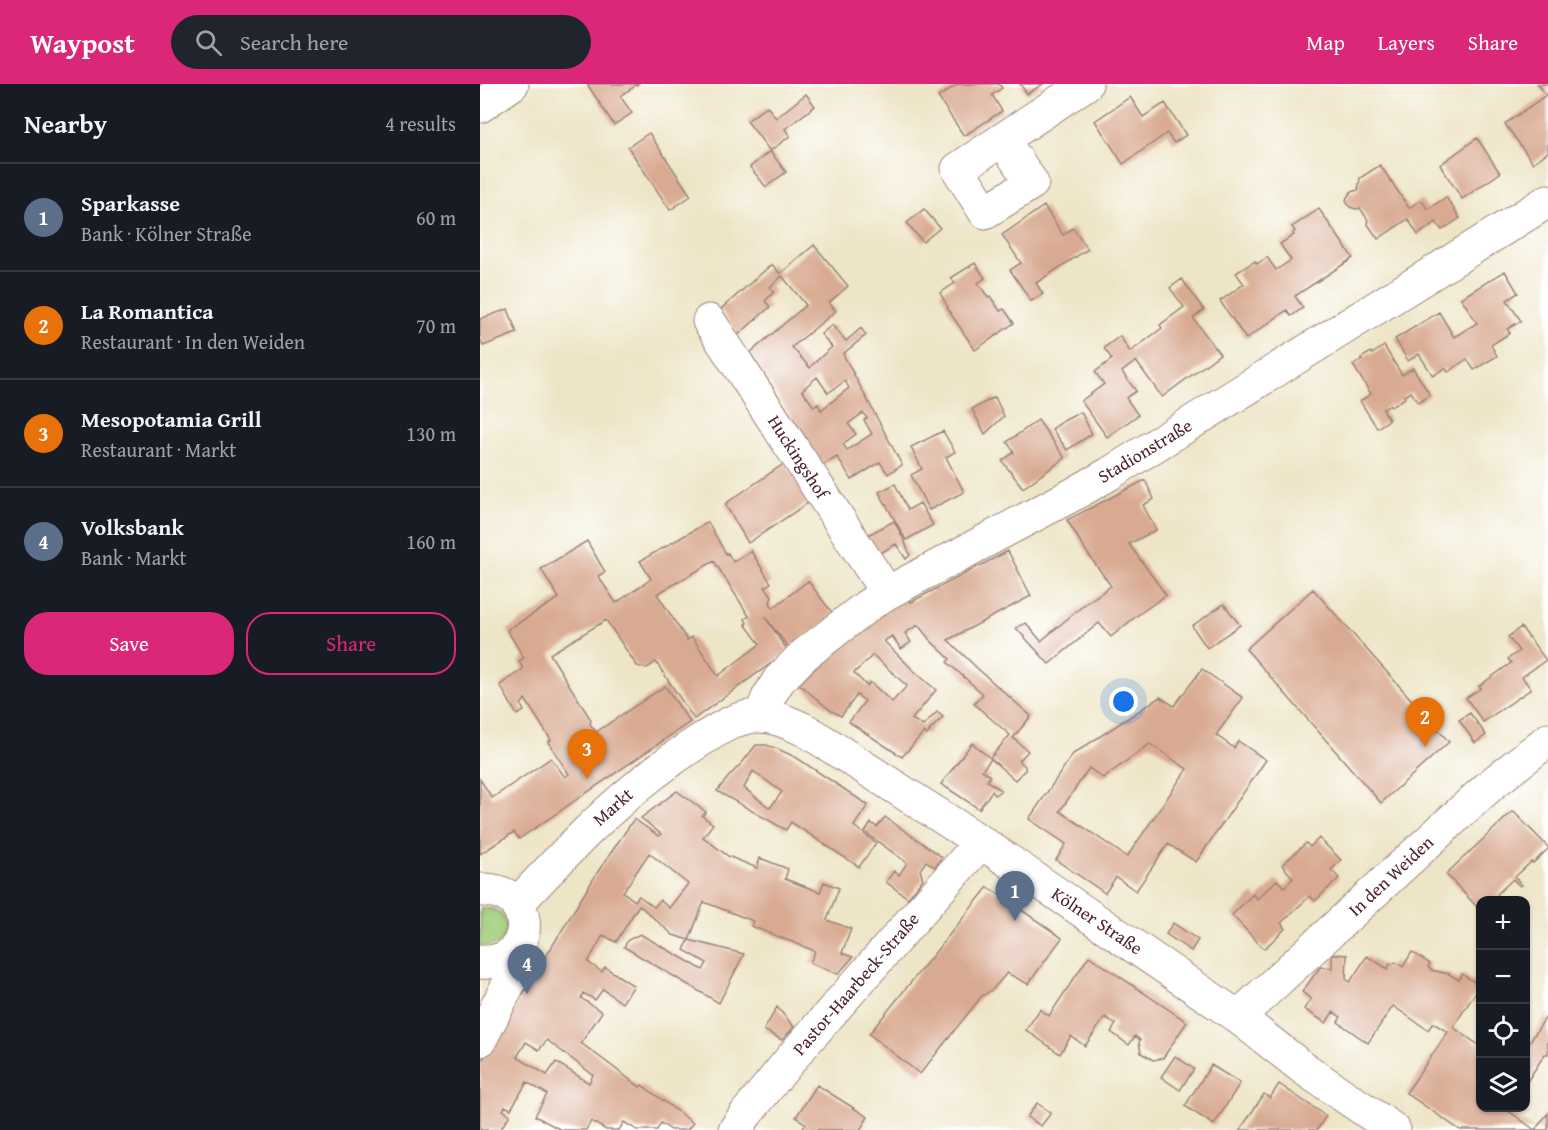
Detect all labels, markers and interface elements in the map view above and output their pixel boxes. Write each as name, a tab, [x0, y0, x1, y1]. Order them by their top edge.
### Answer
search box	[171, 15, 591, 69]
text: Waypost	[30, 22, 135, 63]
icon: search	[192, 26, 225, 59]
text: Search here	[240, 26, 348, 58]
text: Map	[1306, 27, 1345, 58]
text: Layers	[1378, 27, 1435, 58]
text: Share	[1468, 27, 1518, 58]
text: Nearby	[24, 104, 107, 143]
text: 4 results	[385, 109, 456, 138]
text: Sparkasse	[81, 187, 180, 219]
text: 1	[38, 203, 49, 232]
text: 60 m	[416, 203, 456, 232]
text: Bank · Kölner Straße	[81, 219, 252, 248]
text: La Romantica	[81, 295, 214, 327]
text: 2	[38, 311, 49, 340]
text: 70 m	[416, 311, 456, 340]
text: Restaurant · In den Weiden	[81, 327, 305, 356]
text: Mesopotamia Grill	[81, 403, 261, 435]
street label: Huckingshof	[761, 410, 837, 506]
street label: Stadionstraße	[1092, 412, 1197, 489]
text: 3	[38, 419, 49, 448]
text: 130 m	[406, 419, 456, 448]
text: Restaurant · Markt	[81, 435, 236, 464]
text: Volksbank	[81, 511, 184, 543]
text: 4	[38, 527, 49, 556]
text: 160 m	[406, 527, 456, 556]
text: Bank · Markt	[81, 543, 187, 572]
button: Save	[24, 612, 234, 675]
button: Share	[246, 612, 456, 675]
your location	[1109, 687, 1138, 716]
pin: 2	[1406, 698, 1444, 747]
pin: 3	[568, 730, 606, 779]
street label: Markt	[586, 781, 639, 832]
street label: In den Weiden	[1342, 829, 1439, 922]
pin: 1	[996, 872, 1034, 921]
street label: Kölner Straße	[1046, 880, 1148, 961]
map controls	[1476, 896, 1530, 1112]
button: +	[1476, 896, 1530, 950]
street label: Pastor-Haarbeck-Straße	[786, 906, 925, 1061]
pin: 4	[508, 944, 546, 994]
button: −	[1476, 950, 1530, 1004]
button: locate	[1476, 1004, 1530, 1058]
button: layers	[1476, 1058, 1530, 1112]

